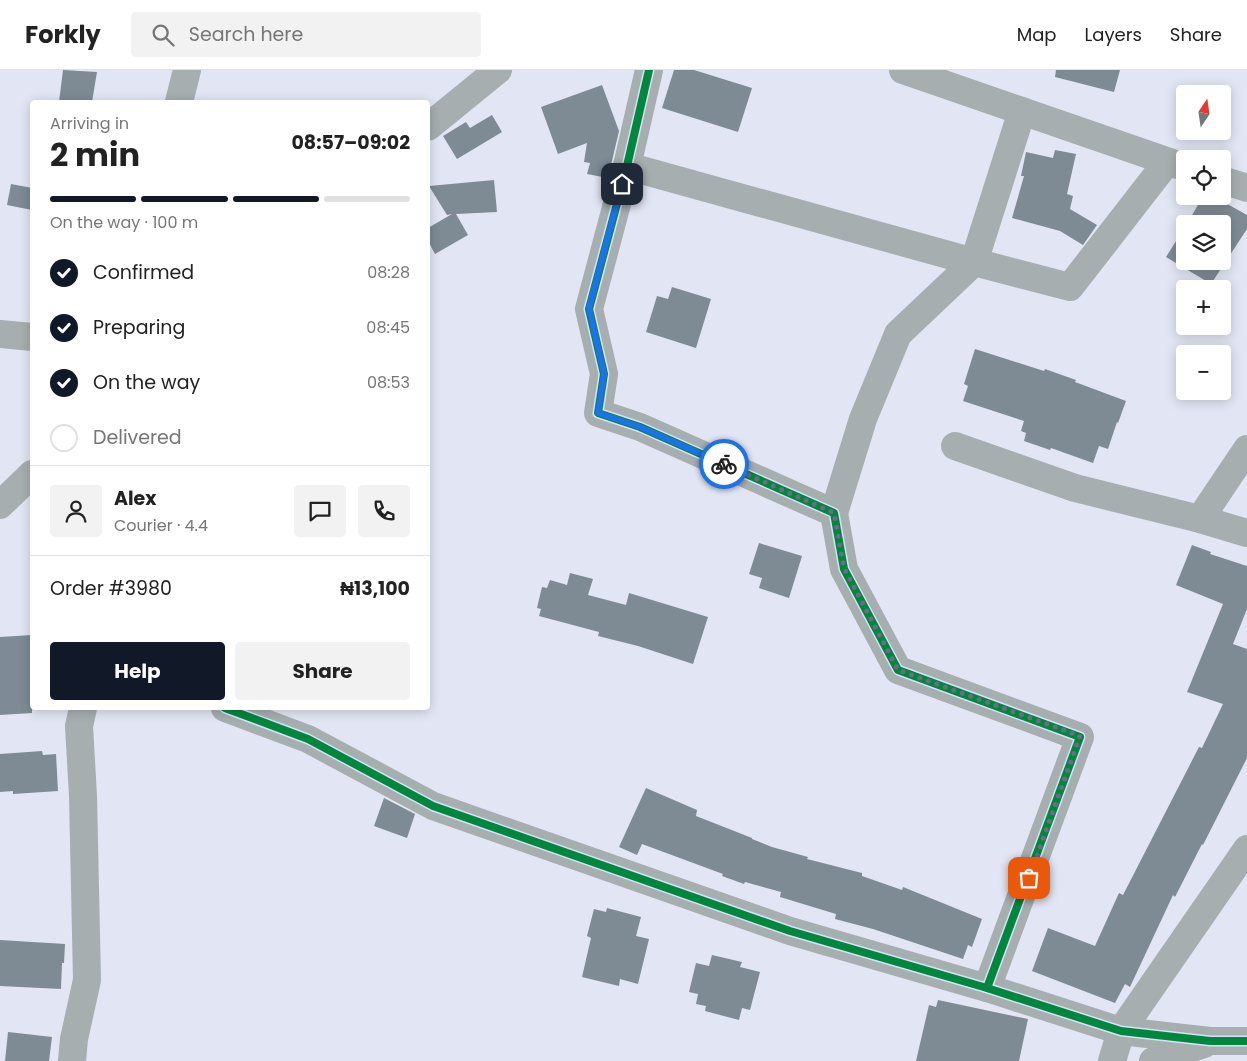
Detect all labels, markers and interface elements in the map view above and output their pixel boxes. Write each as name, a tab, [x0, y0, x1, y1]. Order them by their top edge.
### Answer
search box	[131, 12, 481, 57]
text: Forkly	[25, 18, 101, 51]
icon: search	[149, 21, 177, 49]
text: Search here	[189, 21, 303, 48]
text: Map	[1017, 22, 1057, 47]
text: Layers	[1085, 22, 1142, 47]
text: Share	[1170, 22, 1222, 47]
north arrow	[1176, 85, 1231, 140]
map controls	[1176, 85, 1231, 400]
text: Arriving in	[50, 112, 129, 135]
text: 08:57–09:02	[291, 129, 410, 156]
text: 2 min	[50, 132, 140, 177]
button: locate	[1176, 150, 1231, 205]
pin	[601, 163, 643, 205]
icon: home	[608, 170, 636, 198]
text: On the way · 100 m	[50, 211, 198, 234]
button: layers	[1176, 215, 1231, 270]
icon: check	[50, 259, 78, 287]
text: Confirmed	[93, 259, 194, 286]
text: 08:28	[367, 261, 410, 284]
button: +	[1176, 280, 1231, 335]
icon: check	[50, 314, 78, 342]
text: Preparing	[93, 314, 185, 341]
text: 08:45	[366, 316, 410, 339]
button: −	[1176, 345, 1231, 400]
icon: check	[50, 369, 78, 397]
text: On the way	[93, 369, 200, 396]
text: 08:53	[367, 371, 410, 394]
text: Delivered	[93, 424, 182, 451]
courier	[699, 439, 749, 489]
icon: bike	[710, 450, 738, 478]
button: person	[50, 485, 102, 537]
text: Alex	[114, 485, 156, 512]
button: chat	[294, 485, 346, 537]
button: phone	[358, 485, 410, 537]
text: Courier · 4.4	[114, 514, 208, 537]
text: Order #3980	[50, 575, 172, 602]
text: ₦13,100	[340, 575, 410, 602]
button: Help	[50, 642, 225, 700]
button: Share	[235, 642, 410, 700]
pin	[1008, 857, 1050, 899]
icon: bag	[1015, 864, 1043, 892]

